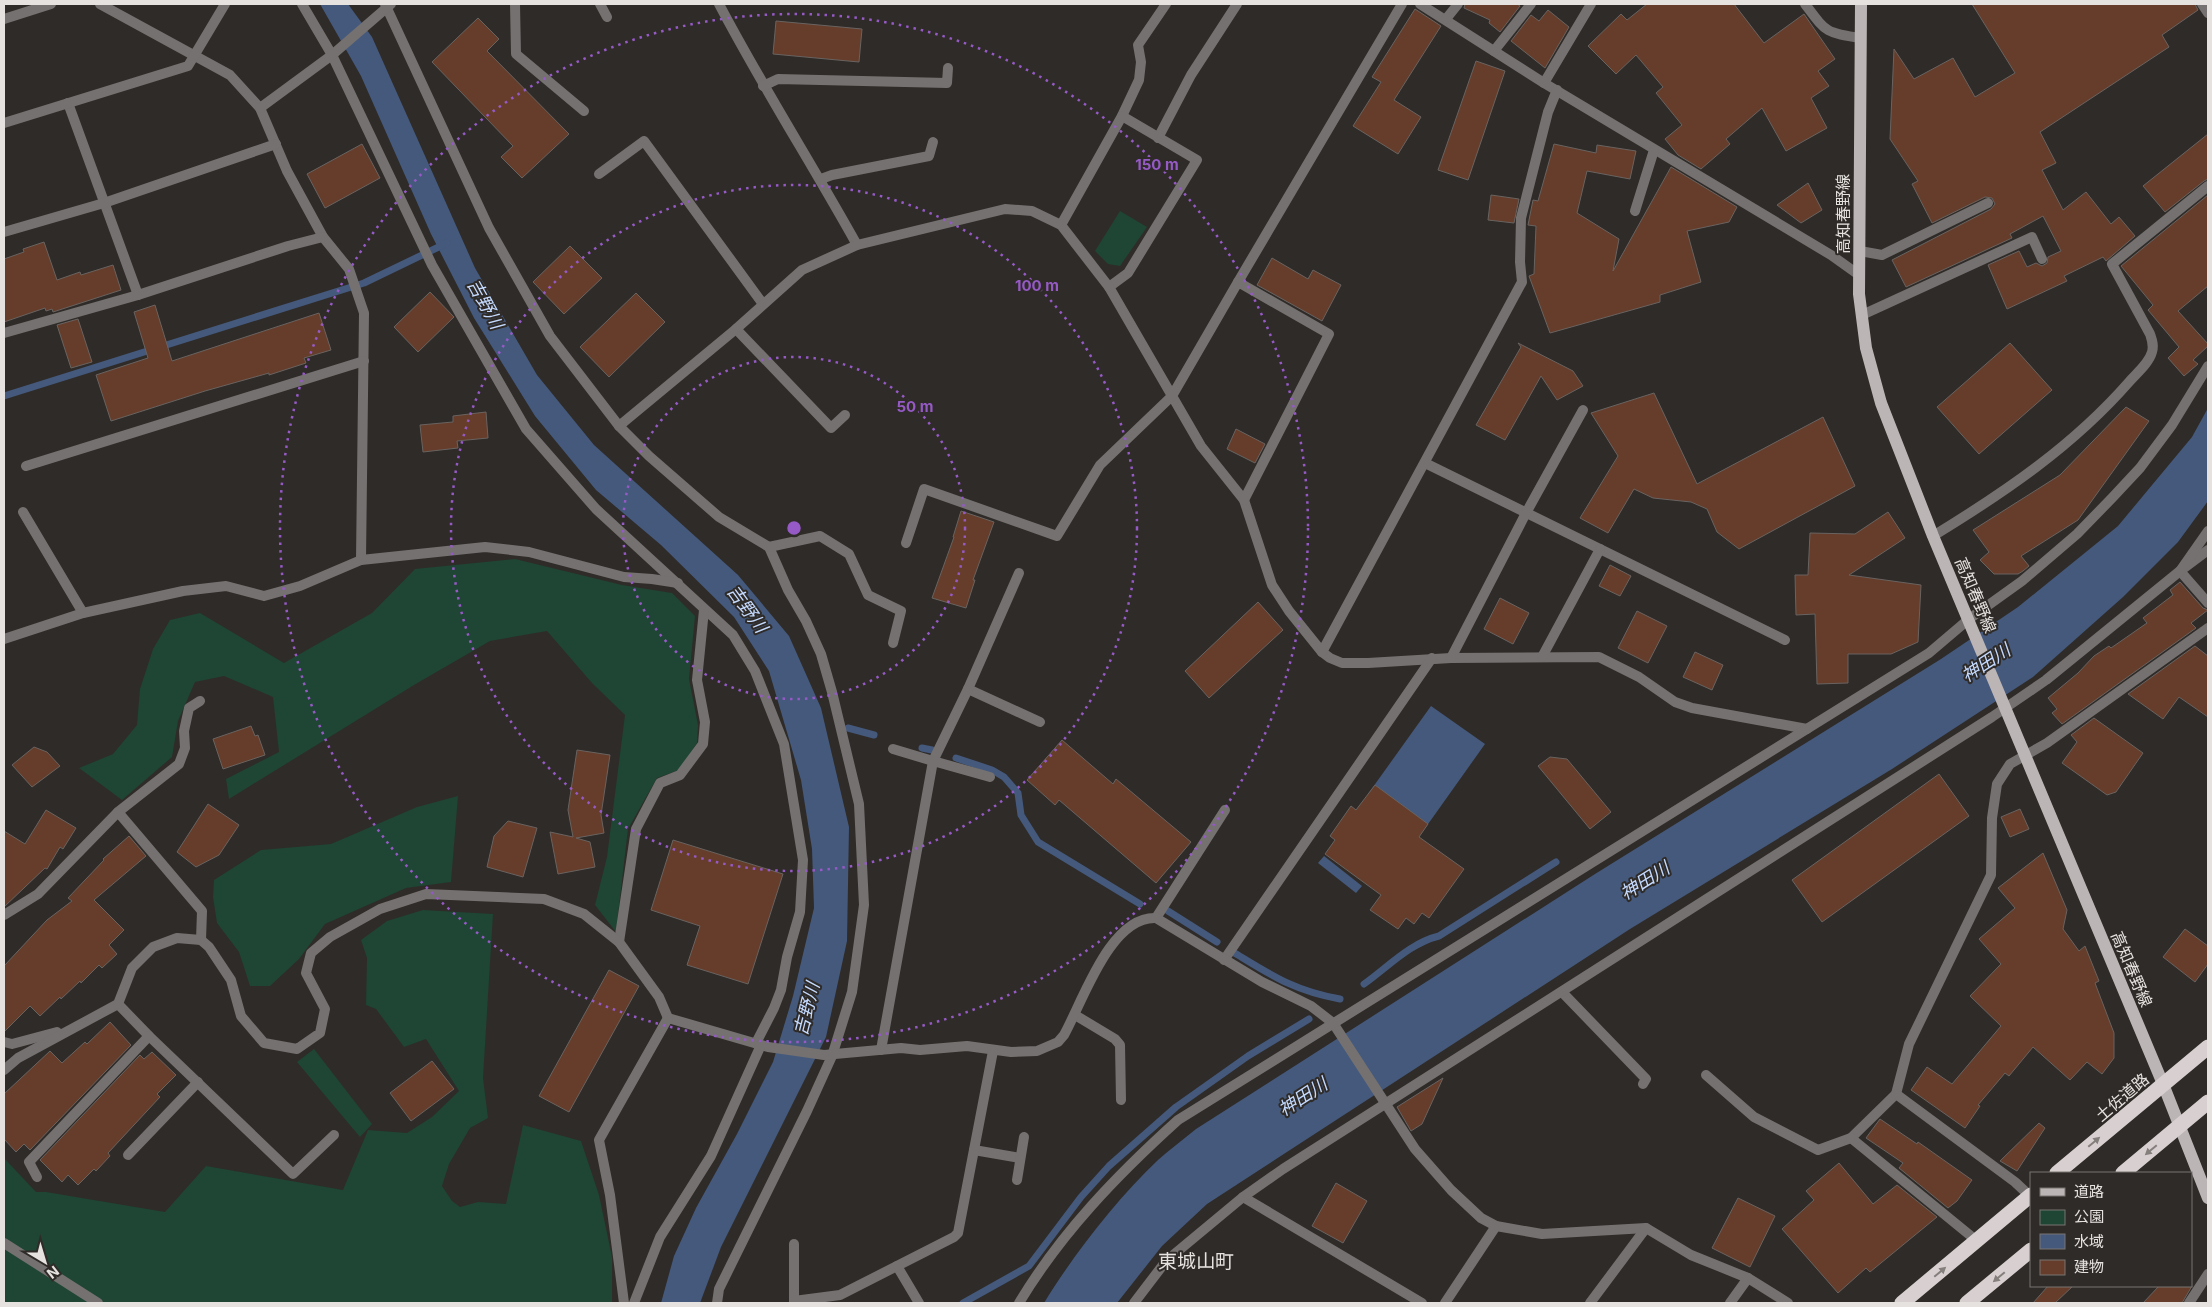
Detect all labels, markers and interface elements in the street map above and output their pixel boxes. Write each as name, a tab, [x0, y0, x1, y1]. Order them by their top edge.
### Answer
text: 150 m	[1135, 155, 1179, 174]
street label: 高知春野線	[1833, 174, 1853, 254]
water label: 吉野川	[463, 275, 509, 334]
text: 100 m	[1015, 276, 1059, 295]
text: 50 m	[897, 397, 933, 416]
centre of rings	[785, 519, 803, 537]
street label: 高知春野線	[1951, 554, 2001, 636]
water label: 吉野川	[723, 581, 773, 638]
water label: 神田川	[1957, 638, 2016, 686]
water label: 神田川	[1616, 856, 1675, 904]
street label: 高知春野線	[2107, 928, 2157, 1010]
water label: 吉野川	[790, 978, 824, 1038]
street label: 土佐道路	[2091, 1069, 2153, 1125]
water label: 神田川	[1274, 1072, 1333, 1120]
one-way arrow	[2088, 1136, 2100, 1148]
one-way arrow	[2145, 1144, 2158, 1155]
legend	[2030, 1172, 2192, 1287]
text: 道路	[2074, 1182, 2104, 1201]
text: 公園	[2074, 1207, 2104, 1226]
text: 水域	[2074, 1232, 2104, 1251]
north arrow	[20, 1237, 70, 1287]
district label: 東城山町	[1158, 1250, 1234, 1273]
text: 建物	[2074, 1257, 2104, 1276]
text: N	[44, 1263, 63, 1283]
one-way arrow	[1933, 1266, 1945, 1278]
one-way arrow	[1993, 1271, 2006, 1282]

